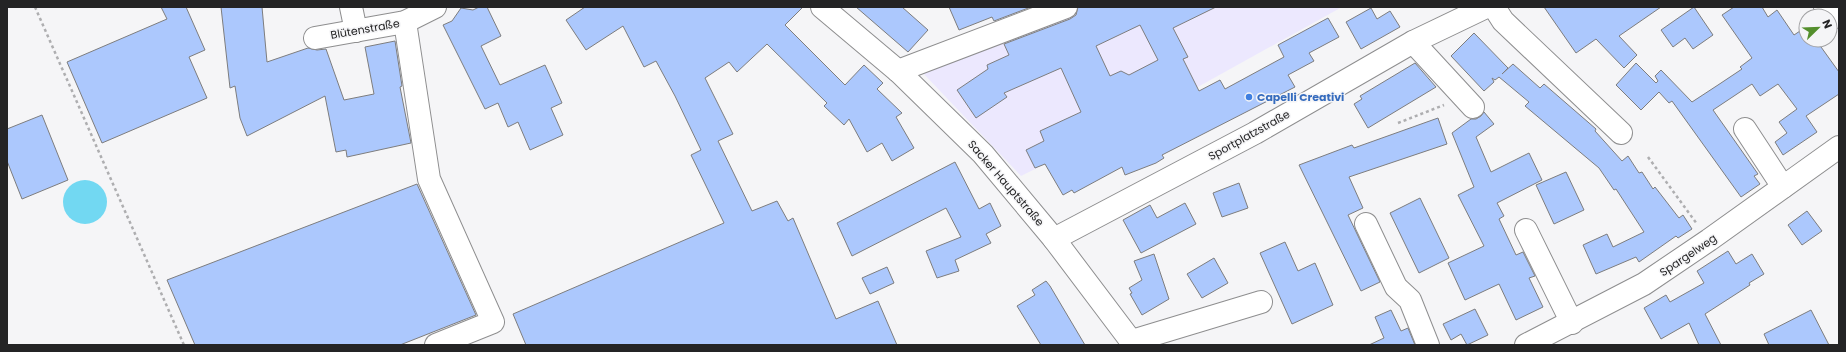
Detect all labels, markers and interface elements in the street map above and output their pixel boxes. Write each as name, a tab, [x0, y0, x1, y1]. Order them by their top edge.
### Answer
north arrow	[1798, 8, 1838, 48]
street label: Blütenstraße	[329, 15, 401, 43]
text: N	[1818, 17, 1836, 31]
place label: Capelli Creativi	[1257, 89, 1344, 105]
marker: Capelli Creativi	[1244, 92, 1254, 102]
street label: Sportplatzstraße	[1205, 106, 1293, 164]
street label: Sacker Hauptstraße	[964, 137, 1048, 230]
street label: Spargelweg	[1656, 230, 1720, 280]

